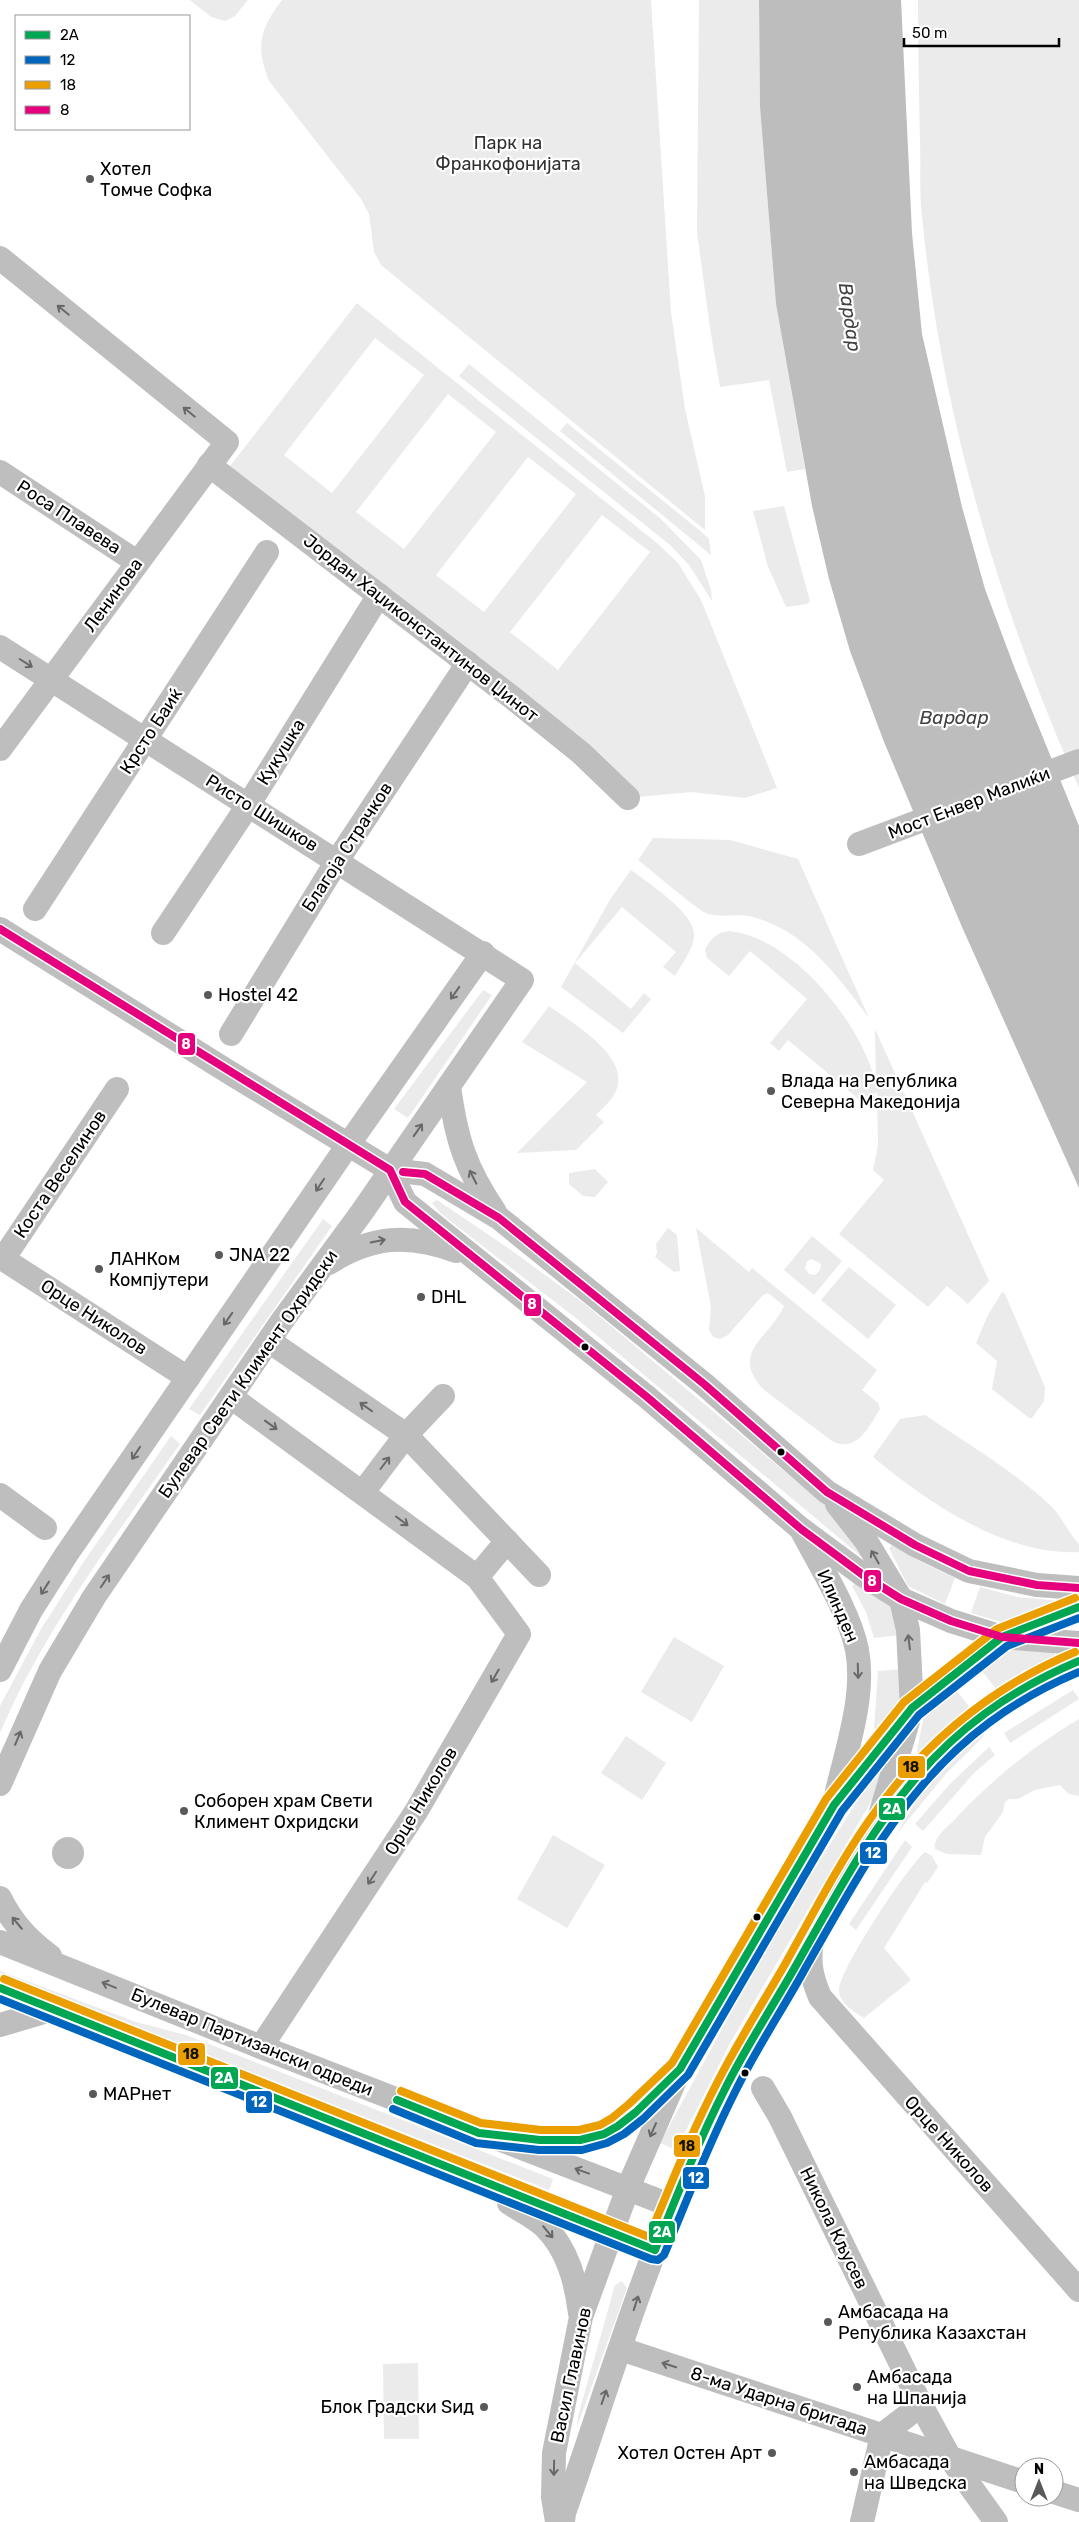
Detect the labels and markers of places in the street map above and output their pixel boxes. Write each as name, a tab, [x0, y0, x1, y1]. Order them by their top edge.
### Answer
place label: Хотел Томче Софка	[100, 158, 212, 201]
marker: Хотел Томче Софка	[84, 173, 96, 185]
place label: Hostel 42	[218, 984, 298, 1006]
marker: Hostel 42	[202, 989, 214, 1001]
place label: Влада на Република Северна Македонија	[781, 1070, 960, 1113]
marker: Влада на Република Северна Македонија	[765, 1085, 777, 1097]
place label: JNA 22	[229, 1244, 290, 1266]
place label: ЛАНКом Компјутери	[109, 1248, 209, 1291]
marker: JNA 22	[213, 1249, 225, 1261]
marker: ЛАНКом Компјутери	[93, 1263, 105, 1275]
place label: DHL	[431, 1286, 466, 1308]
marker: DHL	[415, 1291, 427, 1303]
unlabelled marker	[580, 1342, 590, 1352]
unlabelled marker	[776, 1447, 786, 1457]
place label: Соборен храм Свети Климент Охридски	[194, 1790, 373, 1833]
marker: Соборен храм Свети Климент Охридски	[178, 1805, 190, 1817]
unlabelled marker	[752, 1912, 762, 1922]
unlabelled marker	[740, 2068, 750, 2078]
place label: МАРнет	[103, 2083, 171, 2105]
marker: МАРнет	[87, 2088, 99, 2100]
place label: Амбасада на Република Казахстан	[838, 2301, 1026, 2344]
marker: Амбасада на Република Казахстан	[822, 2316, 834, 2328]
place label: Амбасада на Шпанија	[867, 2366, 967, 2409]
marker: Амбасада на Шпанија	[851, 2381, 863, 2393]
place label: Блок Градски Sид	[320, 2396, 474, 2418]
marker: Блок Градски Sид	[478, 2401, 490, 2413]
place label: Хотел Остен Арт	[617, 2442, 762, 2464]
marker: Хотел Остен Арт	[766, 2447, 778, 2459]
place label: Амбасада на Шведска	[864, 2451, 967, 2494]
marker: Амбасада на Шведска	[848, 2466, 860, 2478]

